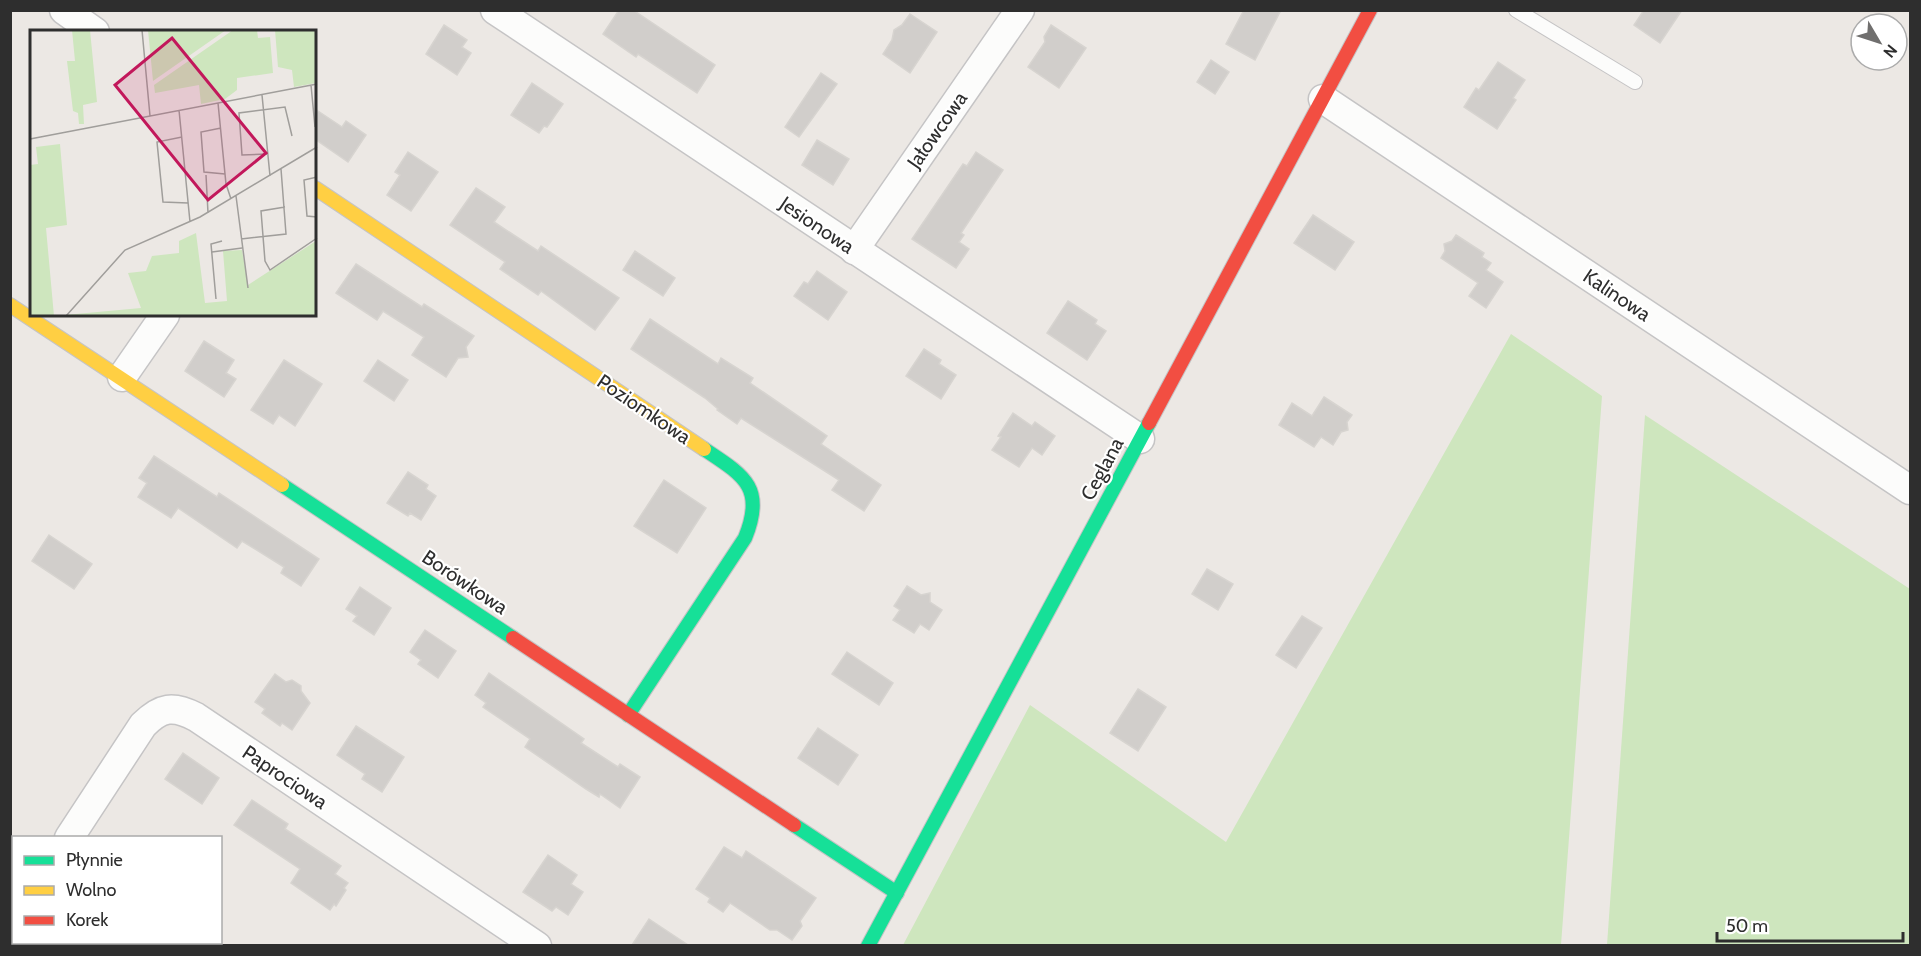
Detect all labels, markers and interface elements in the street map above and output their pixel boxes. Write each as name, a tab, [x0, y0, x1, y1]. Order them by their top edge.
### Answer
north arrow	[1849, 12, 1909, 72]
inset map	[30, 30, 316, 316]
text: N	[1879, 41, 1901, 61]
street label: Jałowcowa	[901, 87, 972, 174]
street label: Jesionowa	[774, 191, 859, 259]
street label: Kalinowa	[1579, 264, 1656, 326]
street label: Poziomkowa	[593, 369, 696, 449]
street label: Ceglana	[1076, 433, 1129, 504]
street label: Borówkowa	[418, 545, 513, 620]
street label: Paprociowa	[238, 740, 332, 814]
legend	[12, 836, 222, 944]
text: Płynnie	[66, 849, 123, 871]
text: Wolno	[66, 879, 117, 901]
scale bar	[1717, 905, 1903, 943]
text: Korek	[66, 909, 109, 931]
text: 50 m	[1726, 915, 1768, 937]

